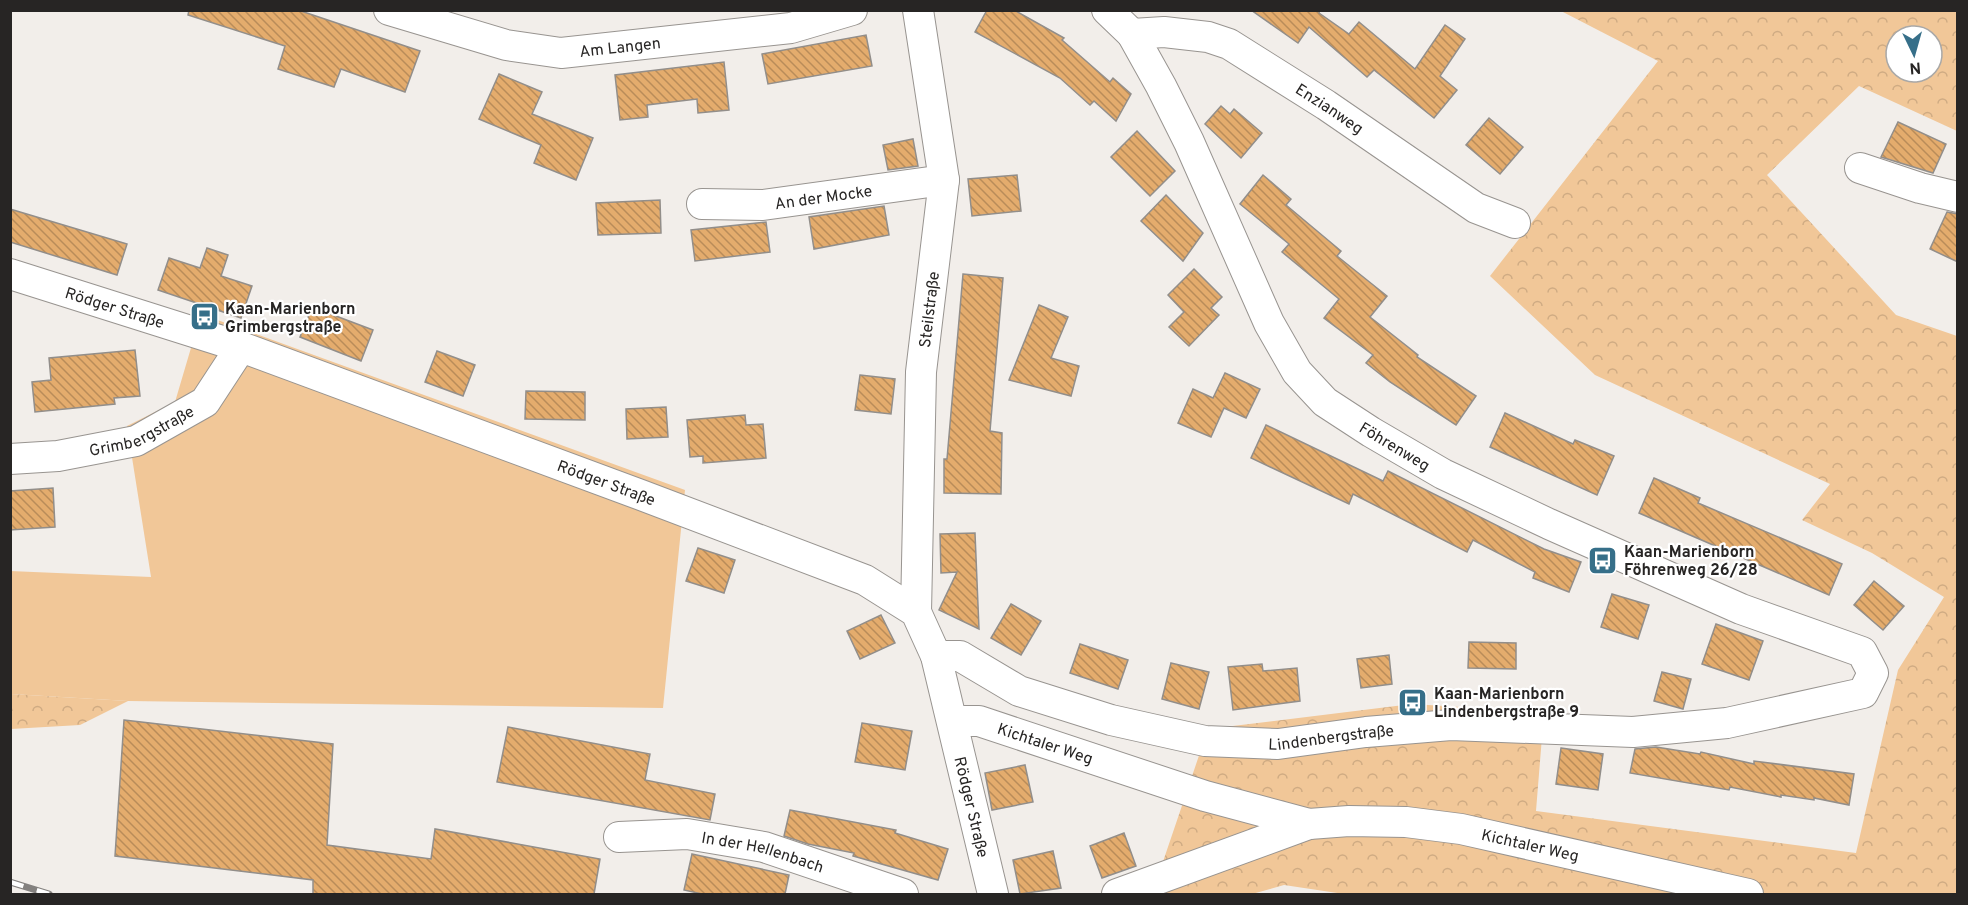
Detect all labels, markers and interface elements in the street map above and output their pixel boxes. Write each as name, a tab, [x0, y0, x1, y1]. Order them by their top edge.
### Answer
north arrow	[1884, 24, 1944, 84]
street label: Am Langen	[578, 34, 662, 63]
text: N	[1909, 56, 1922, 77]
street label: Enzianweg	[1291, 80, 1366, 140]
street label: An der Mocke	[774, 182, 874, 215]
street label: Steilstraße	[916, 270, 945, 349]
street label: Rödger Straße	[62, 284, 166, 334]
place label: Kaan-Marienborn Grimbergstraße	[225, 300, 356, 338]
bus stop icon: Kaan-Marienborn Grimbergstraße	[188, 301, 220, 333]
street label: Grimbergstraße	[88, 402, 198, 462]
street label: Föhrenweg	[1355, 419, 1433, 477]
street label: Rödger Straße	[554, 457, 658, 511]
place label: Kaan-Marienborn Föhrenweg 26/28	[1624, 543, 1758, 581]
bus stop icon: Kaan-Marienborn Föhrenweg 26/28	[1587, 544, 1619, 576]
place label: Kaan-Marienborn Lindenbergstraße 9	[1434, 685, 1579, 723]
bus stop icon: Kaan-Marienborn Lindenbergstraße 9	[1397, 686, 1429, 718]
street label: Kichtaler Weg	[994, 720, 1095, 770]
street label: Lindenbergstraße	[1268, 722, 1395, 756]
street label: Rödger Straße	[948, 755, 992, 860]
street label: Kichtaler Weg	[1479, 826, 1581, 867]
street label: In der Hellenbach	[700, 829, 826, 879]

